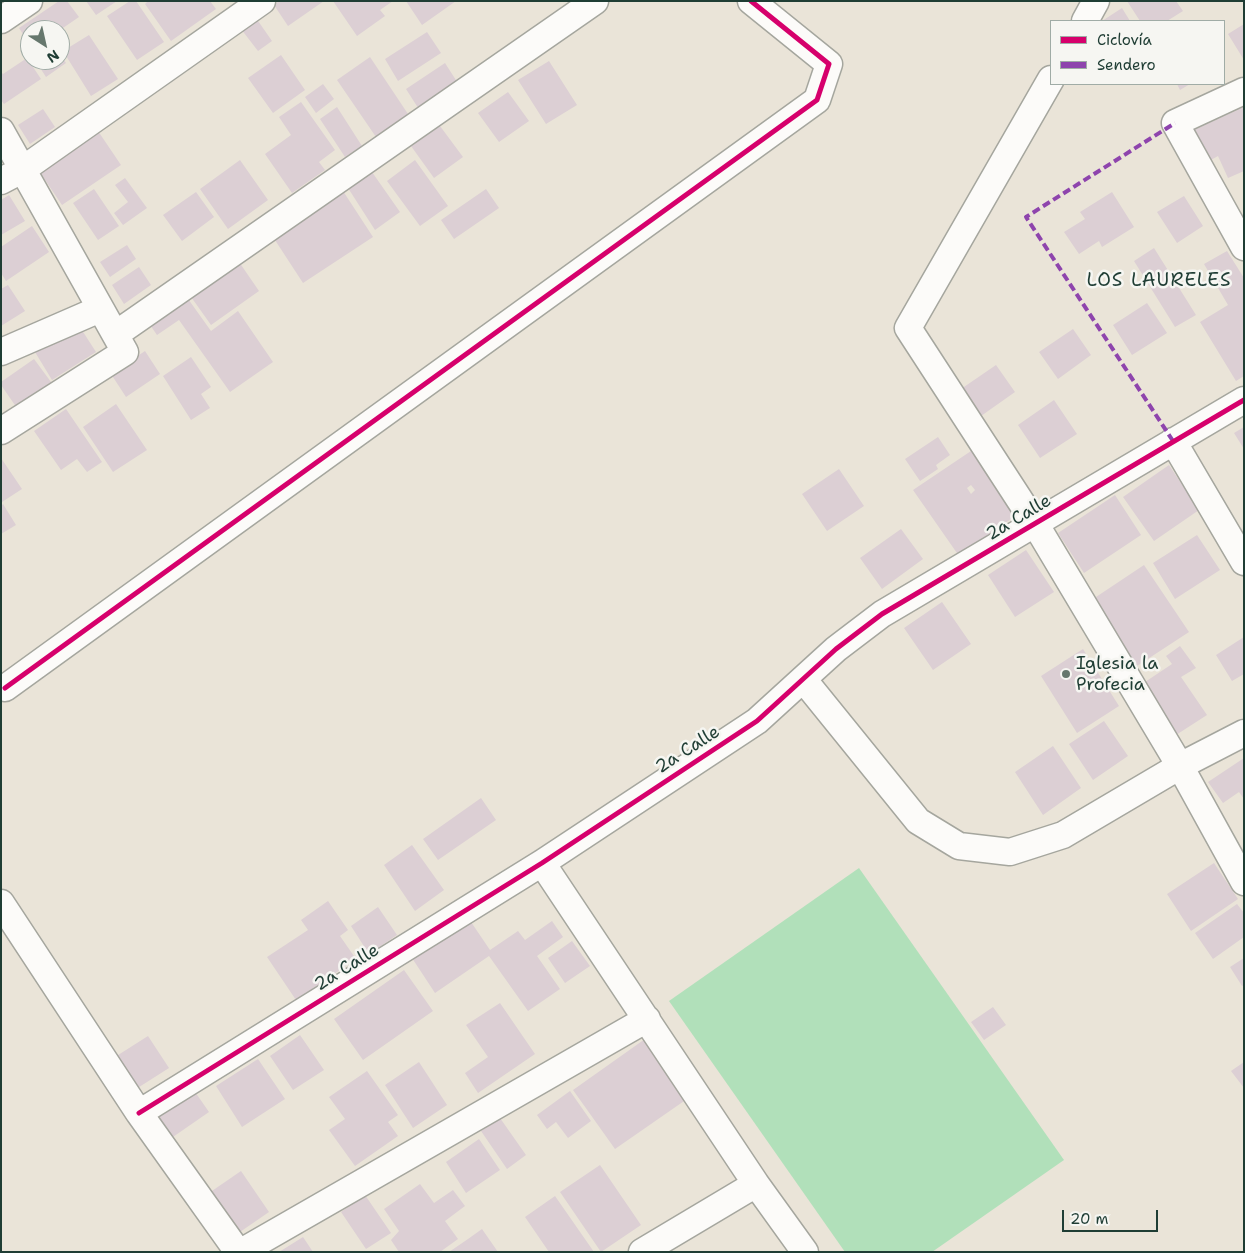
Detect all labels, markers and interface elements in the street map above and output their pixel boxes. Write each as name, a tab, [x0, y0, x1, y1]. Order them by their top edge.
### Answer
north arrow	[20, 20, 70, 70]
legend	[1050, 20, 1225, 85]
text: Ciclovía	[1097, 30, 1152, 50]
text: N	[43, 46, 63, 67]
text: Sendero	[1097, 55, 1156, 75]
district label: LOS LAURELES	[1085, 270, 1233, 292]
street label: 2a Calle	[983, 490, 1055, 546]
place label: Iglesia la Profecia	[1076, 653, 1158, 696]
marker: Iglesia la Profecia	[1060, 668, 1072, 680]
street label: 2a Calle	[652, 721, 724, 779]
street label: 2a Calle	[311, 940, 383, 996]
scale bar	[1065, 1200, 1161, 1232]
text: 20 m	[1070, 1209, 1109, 1229]

